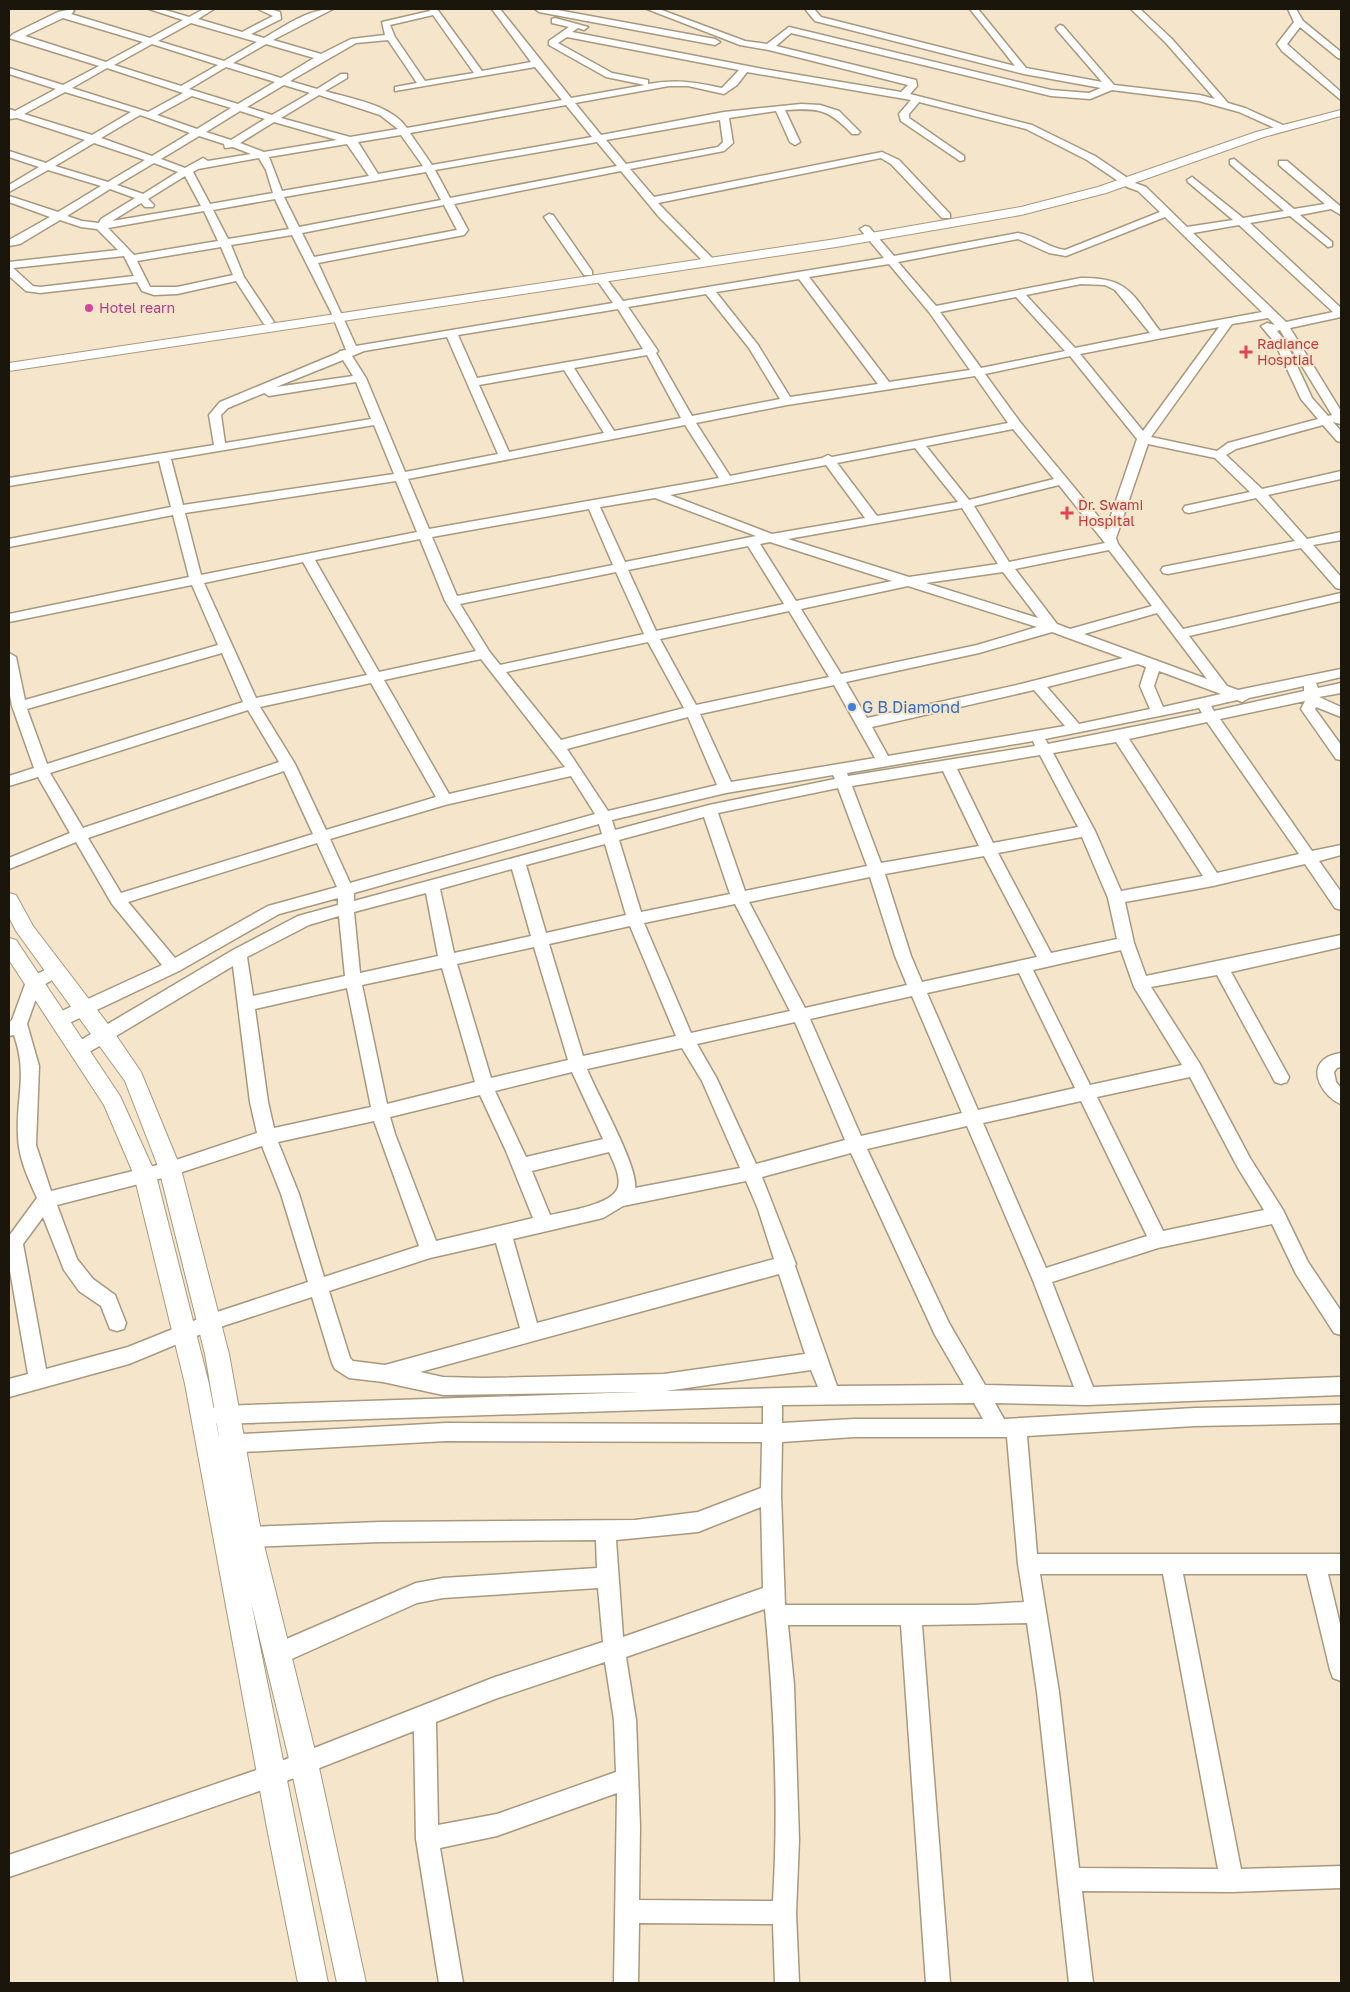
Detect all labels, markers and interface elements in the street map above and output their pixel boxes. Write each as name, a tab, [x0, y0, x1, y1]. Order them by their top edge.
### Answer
place label: Hotel rearn	[99, 299, 175, 316]
marker: Hotel rearn	[83, 302, 95, 314]
place label: Radiance Hosptial	[1257, 335, 1319, 368]
marker: Radiance Hosptial	[1239, 345, 1253, 359]
place label: Dr. Swami Hospital	[1078, 496, 1143, 529]
marker: Dr. Swami Hospital	[1060, 506, 1074, 520]
place label: G B Diamond	[862, 697, 960, 717]
marker: G B Diamond	[846, 701, 858, 713]

